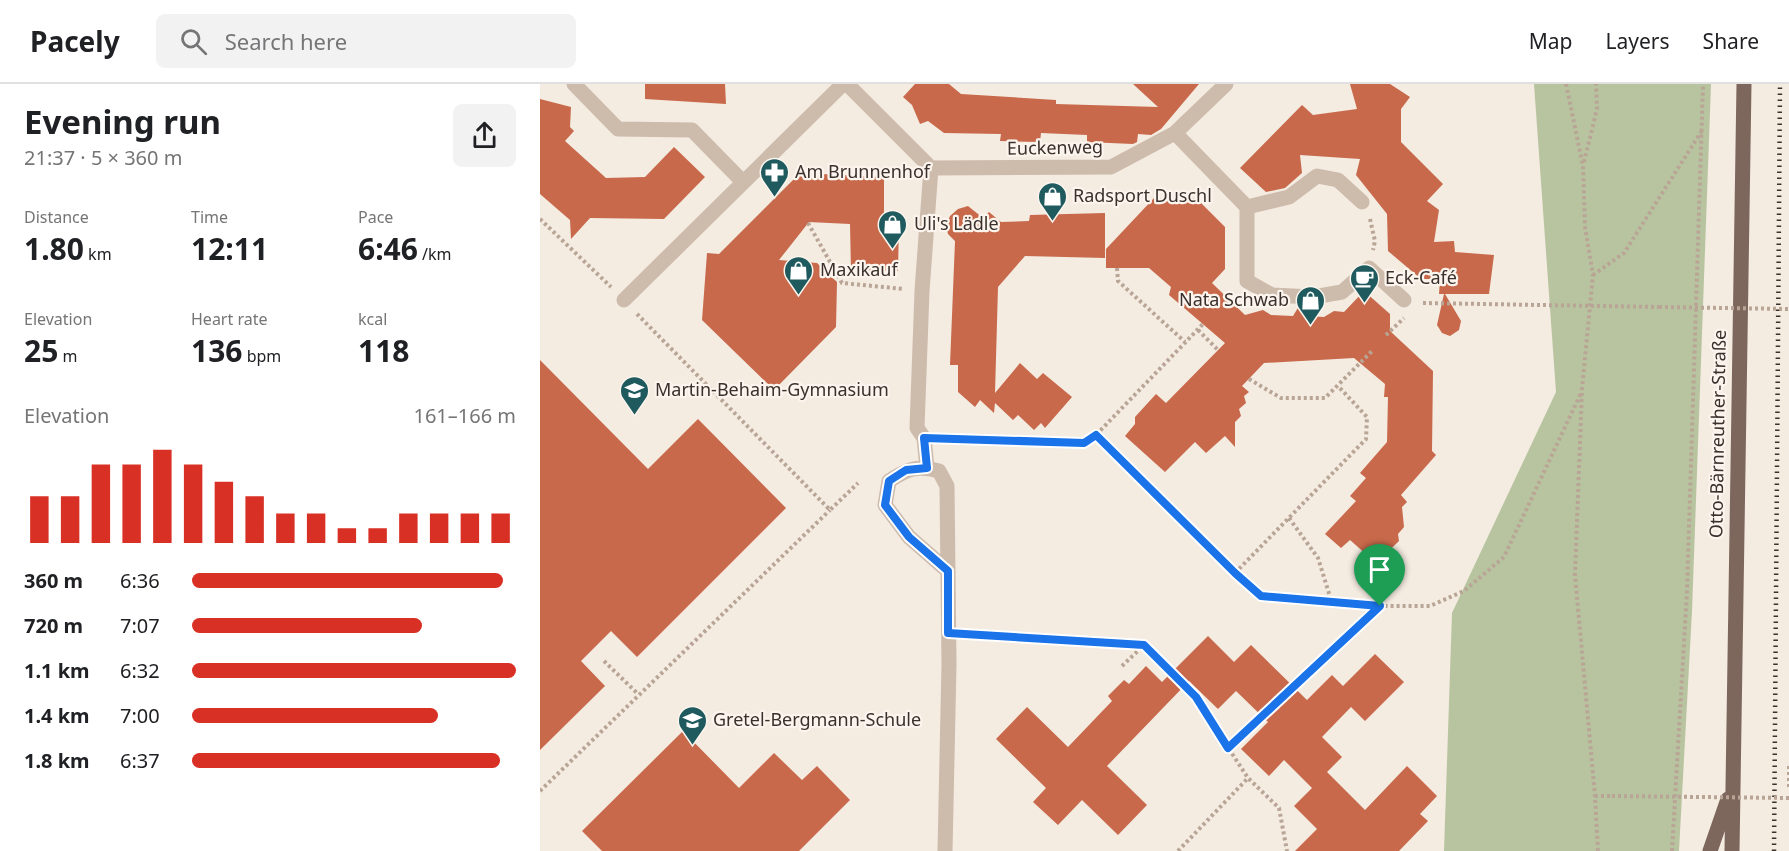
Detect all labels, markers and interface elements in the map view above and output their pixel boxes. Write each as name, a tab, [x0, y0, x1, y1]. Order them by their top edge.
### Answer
search box	[156, 14, 576, 68]
text: Pacely	[30, 22, 120, 60]
icon: search	[177, 25, 210, 58]
text: Search here	[225, 26, 347, 56]
text: Map	[1529, 27, 1573, 55]
text: Layers	[1606, 27, 1670, 55]
text: Share	[1703, 27, 1759, 55]
text: Evening run	[24, 99, 221, 144]
button: share	[453, 104, 516, 167]
street label: Euckenweg	[1007, 134, 1103, 160]
text: 21:37 · 5 × 360 m	[24, 144, 182, 171]
pharmacy icon: Am Brunnenhof	[758, 156, 790, 198]
place label: Am Brunnenhof	[795, 159, 931, 183]
shop icon: Radsport Duschl	[1036, 180, 1068, 222]
place label: Radsport Duschl	[1073, 183, 1212, 207]
text: Distance	[24, 206, 89, 228]
text: Time	[191, 206, 228, 228]
text: Pace	[358, 206, 393, 228]
shop icon: Uli's Lädle	[877, 208, 909, 250]
place label: Uli's Lädle	[914, 211, 999, 235]
text: 1.80	[24, 228, 84, 269]
text: 12:11	[191, 228, 268, 269]
text: 6:46	[358, 228, 418, 269]
text: km	[84, 243, 112, 265]
text: /km	[418, 243, 452, 265]
shop icon: Maxikauf	[783, 254, 815, 296]
place label: Maxikauf	[820, 257, 898, 281]
cafe icon: Eck-Café	[1348, 262, 1380, 304]
place label: Eck-Café	[1385, 265, 1457, 289]
shop icon: Nata Schwab	[1294, 284, 1326, 326]
place label: Nata Schwab	[1179, 287, 1289, 311]
text: Elevation	[24, 308, 92, 330]
text: Heart rate	[191, 308, 267, 330]
text: kcal	[358, 308, 387, 330]
text: 25	[24, 330, 58, 371]
text: 136	[191, 330, 242, 371]
text: 118	[358, 330, 409, 371]
street label: Otto-Bärnreuther-Straße	[1703, 330, 1731, 538]
text: m	[58, 345, 77, 367]
text: bpm	[242, 345, 281, 367]
school or university icon: Martin-Behaim-Gymnasium	[618, 374, 650, 416]
place label: Martin-Behaim-Gymnasium	[655, 377, 889, 401]
text: Elevation	[24, 402, 109, 429]
text: 161–166 m	[413, 402, 516, 429]
pin	[1354, 544, 1405, 606]
icon: arrive	[1363, 553, 1396, 586]
text: 360 m	[24, 567, 83, 594]
text: 6:36	[120, 567, 160, 594]
text: 720 m	[24, 612, 83, 639]
text: 7:07	[120, 612, 160, 639]
text: 1.1 km	[24, 657, 90, 684]
text: 6:32	[120, 657, 160, 684]
text: 1.4 km	[24, 702, 90, 729]
text: 7:00	[120, 702, 160, 729]
school or university icon: Gretel-Bergmann-Schule	[676, 704, 708, 746]
place label: Gretel-Bergmann-Schule	[713, 707, 921, 731]
text: 1.8 km	[24, 747, 90, 774]
text: 6:37	[120, 747, 160, 774]

